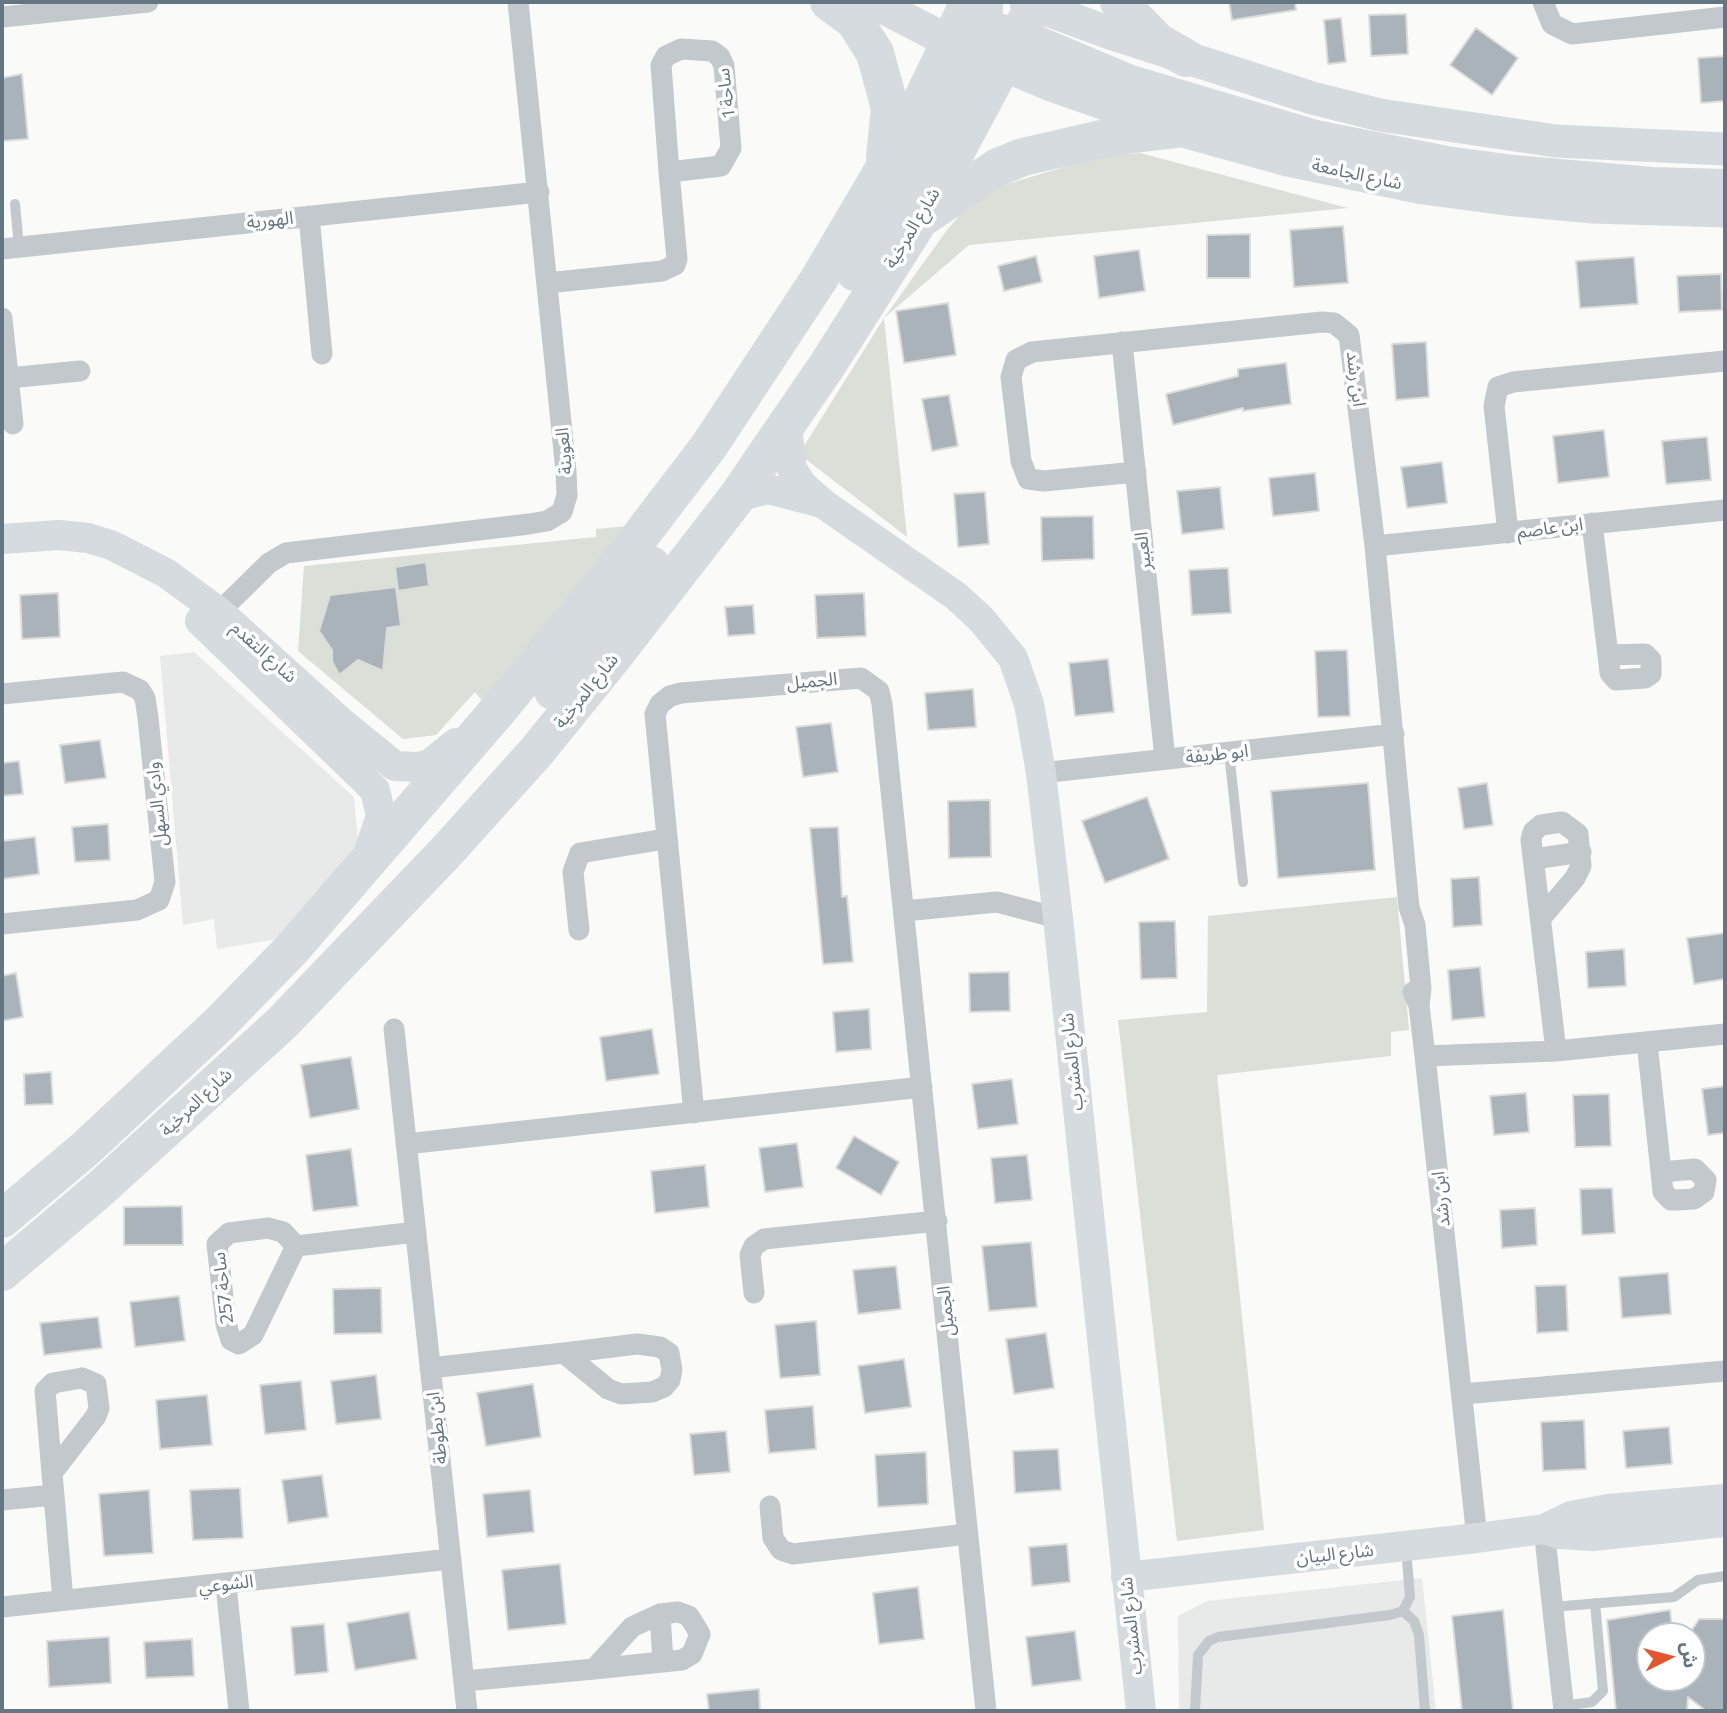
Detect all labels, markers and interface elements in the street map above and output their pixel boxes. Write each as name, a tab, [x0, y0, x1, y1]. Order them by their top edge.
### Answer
street label: ساحة 1	[712, 67, 740, 119]
street label: شارع الجامعة	[1310, 154, 1404, 194]
street label: شارع المرخية	[879, 184, 945, 272]
street label: الهورية	[246, 207, 294, 233]
street label: ابن رشد	[1342, 350, 1370, 408]
street label: العوينة	[551, 427, 577, 475]
street label: ابن عاصم	[1516, 513, 1584, 543]
street label: العبير	[1130, 531, 1156, 571]
street label: شارع التقدم	[227, 617, 301, 687]
street label: شارع المرخية	[549, 649, 623, 733]
street label: الجميل	[786, 668, 838, 694]
street label: ابو طريفة	[1185, 740, 1249, 768]
street label: وادي السهل	[142, 761, 172, 847]
street label: شارع المشرب	[1056, 1012, 1088, 1112]
street label: شارع المرخية	[156, 1063, 236, 1141]
street label: ابن رشد	[1427, 1170, 1455, 1228]
street label: ساحة 257	[208, 1251, 238, 1325]
street label: الجميل	[933, 1285, 959, 1337]
street label: ابن بطوطة	[422, 1391, 452, 1465]
street label: شارع البيان	[1295, 1539, 1375, 1569]
street label: الشوعي	[197, 1570, 255, 1598]
street label: شارع المشرب	[1115, 1576, 1147, 1676]
north arrow	[1636, 1622, 1706, 1692]
text: ش	[1678, 1641, 1703, 1669]

